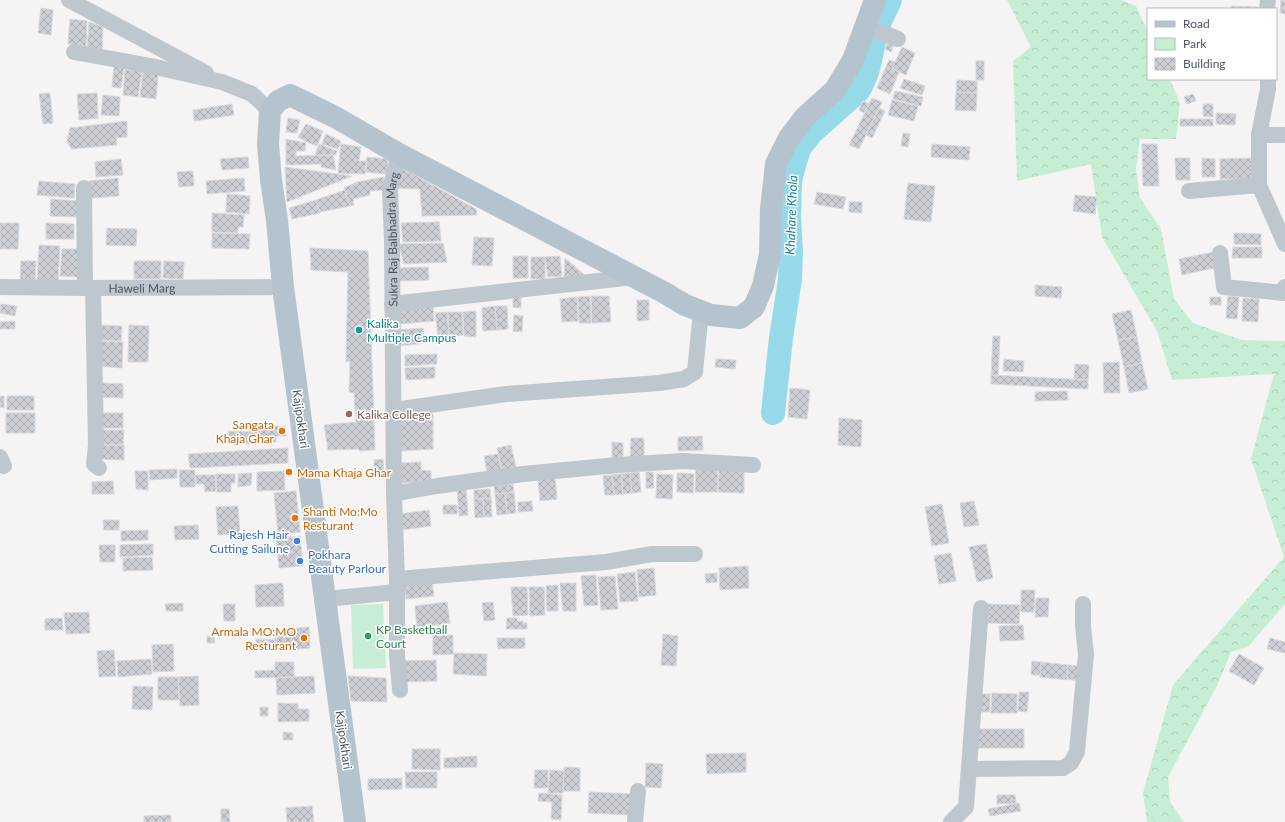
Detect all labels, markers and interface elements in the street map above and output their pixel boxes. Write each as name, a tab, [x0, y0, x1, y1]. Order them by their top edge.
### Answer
legend	[1147, 8, 1277, 80]
text: Road	[1183, 16, 1210, 31]
text: Park	[1183, 36, 1207, 51]
text: Building	[1183, 56, 1226, 71]
street label: Sukra Raj Balbhadra Marg	[382, 170, 402, 307]
water label: Khahare Khola	[782, 174, 800, 255]
street label: Haweli Marg	[109, 280, 175, 295]
place label: Kalika Multiple Campus	[367, 316, 456, 345]
marker: Kalika Multiple Campus	[354, 325, 364, 335]
street label: Kajipokhari	[289, 389, 313, 449]
place label: Kalika College	[357, 407, 431, 422]
marker: Kalika College	[344, 409, 354, 419]
place label: Sangata Khaja Ghar	[216, 417, 275, 446]
marker: Sangata Khaja Ghar	[277, 426, 287, 436]
place label: Mama Khaja Ghar	[297, 465, 392, 480]
marker: Mama Khaja Ghar	[284, 467, 294, 477]
place label: Shanti Mo:Mo Resturant	[303, 504, 378, 533]
marker: Shanti Mo:Mo Resturant	[290, 513, 300, 523]
place label: Rajesh Hair Cutting Sailune	[209, 527, 290, 556]
marker: Rajesh Hair Cutting Sailune	[292, 536, 302, 546]
place label: Pokhara Beauty Parlour	[308, 547, 387, 576]
marker: Pokhara Beauty Parlour	[295, 556, 305, 566]
place label: KP Basketball Court	[376, 622, 447, 651]
place label: Armala MO:MO Resturant	[211, 624, 297, 653]
marker: KP Basketball Court	[363, 631, 373, 641]
marker: Armala MO:MO Resturant	[299, 633, 309, 643]
street label: Kajipokhari	[332, 710, 356, 770]

